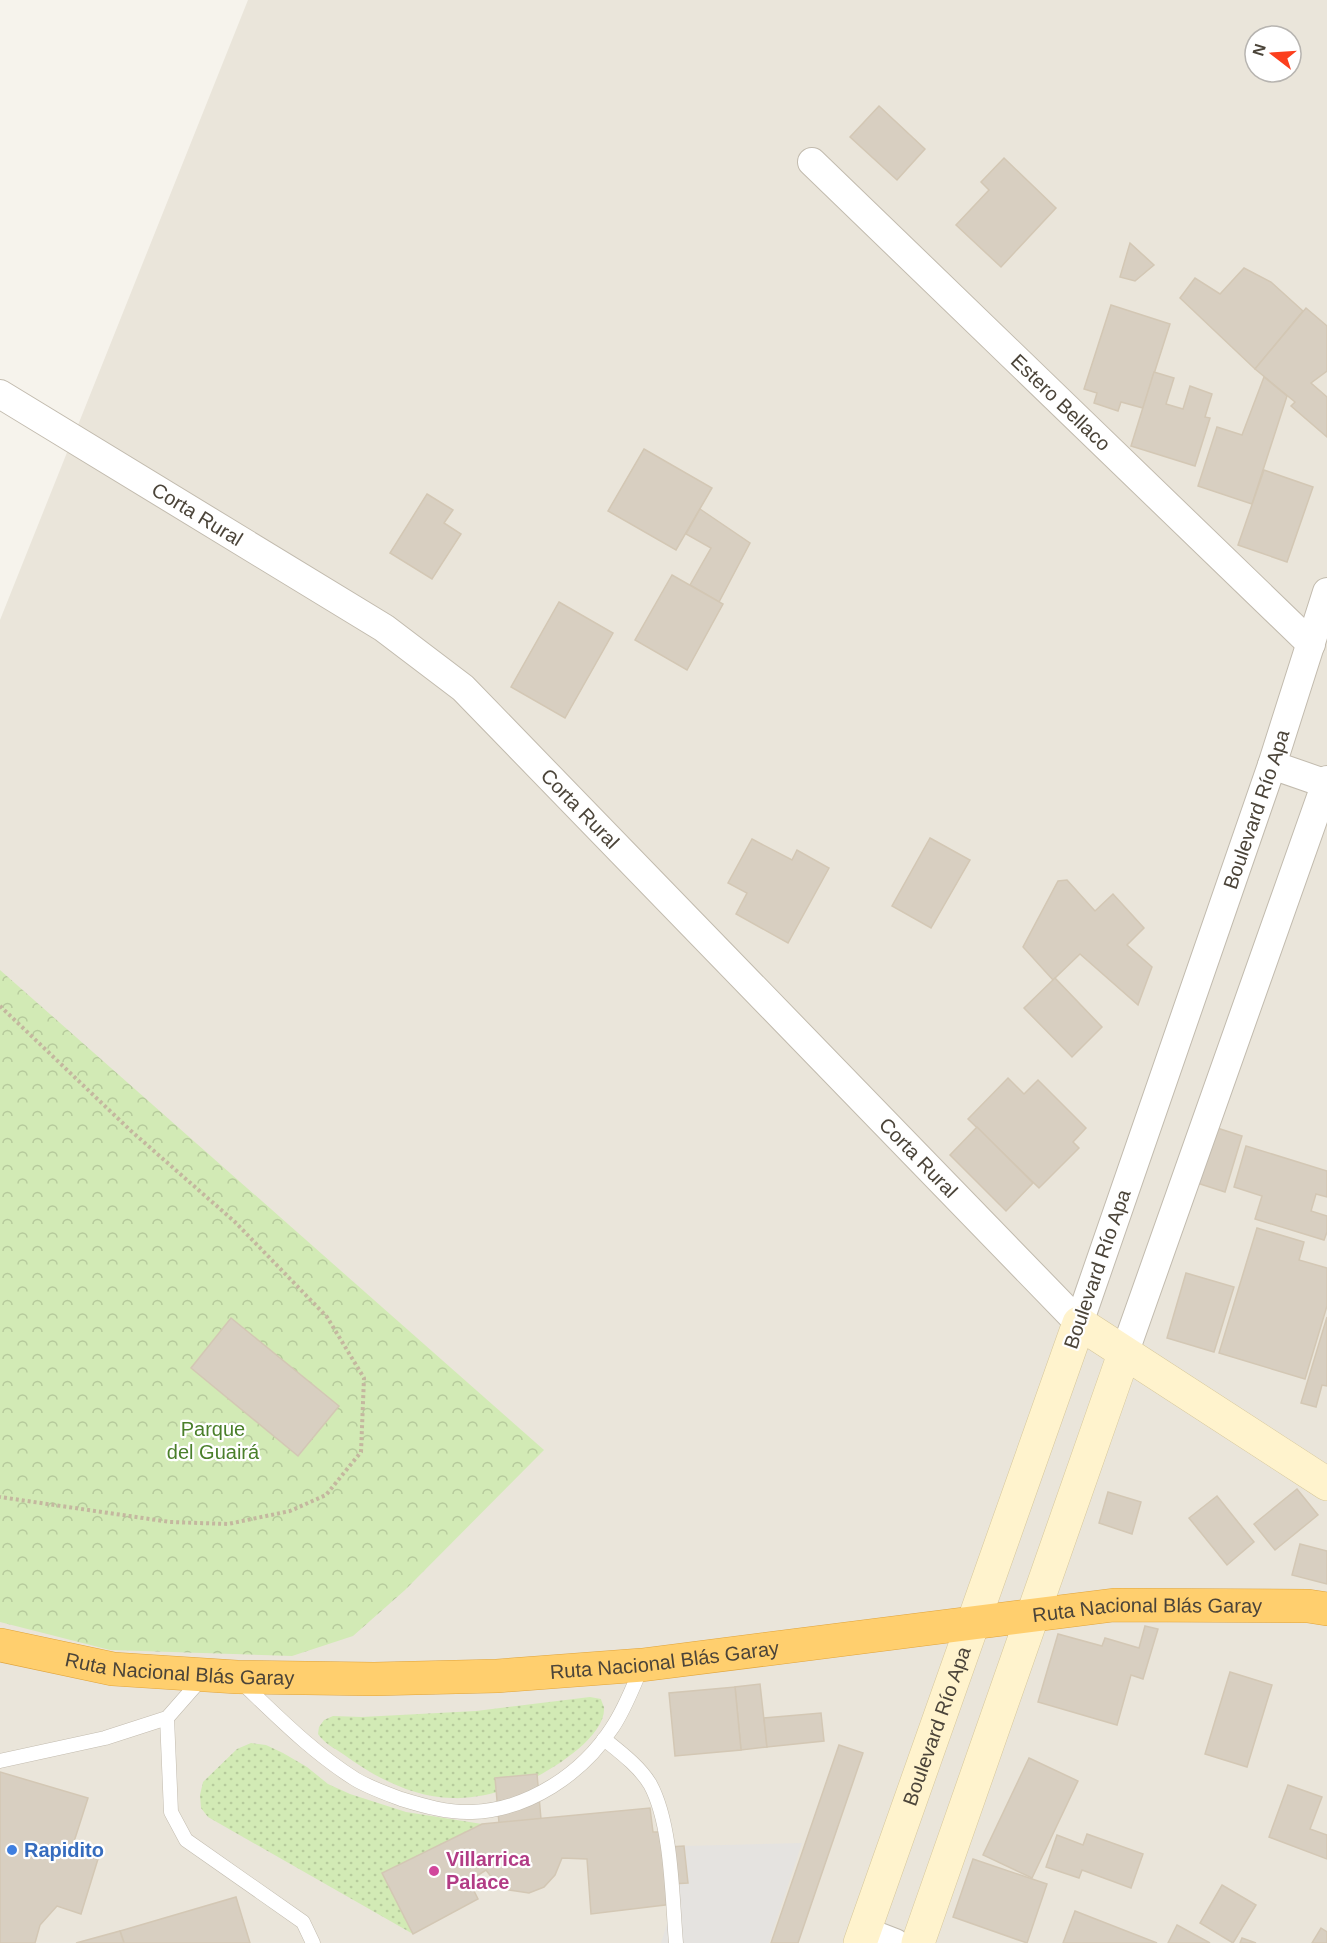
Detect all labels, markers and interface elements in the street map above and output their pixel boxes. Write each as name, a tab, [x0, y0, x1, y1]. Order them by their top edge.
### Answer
north arrow	[1243, 24, 1303, 84]
text: N	[1249, 42, 1269, 58]
street label: Estero Bellaco	[1007, 350, 1115, 455]
street label: Corta Rural	[148, 478, 247, 550]
street label: Boulevard Río Apa	[1219, 726, 1294, 892]
street label: Corta Rural	[537, 764, 624, 853]
street label: Corta Rural	[875, 1113, 962, 1202]
street label: Boulevard Río Apa	[1059, 1186, 1135, 1351]
park label: Parque del Guairá	[167, 1418, 260, 1463]
street label: Ruta Nacional Blás Garay	[1031, 1594, 1262, 1626]
street label: Ruta Nacional Blás Garay	[549, 1637, 780, 1683]
street label: Boulevard Río Apa	[898, 1643, 975, 1808]
street label: Ruta Nacional Blás Garay	[63, 1648, 294, 1689]
place label: Rapidito	[24, 1839, 104, 1861]
marker: Rapidito	[5, 1843, 19, 1857]
place label: Villarrica Palace	[446, 1848, 531, 1893]
marker: Villarrica Palace	[427, 1864, 441, 1878]

